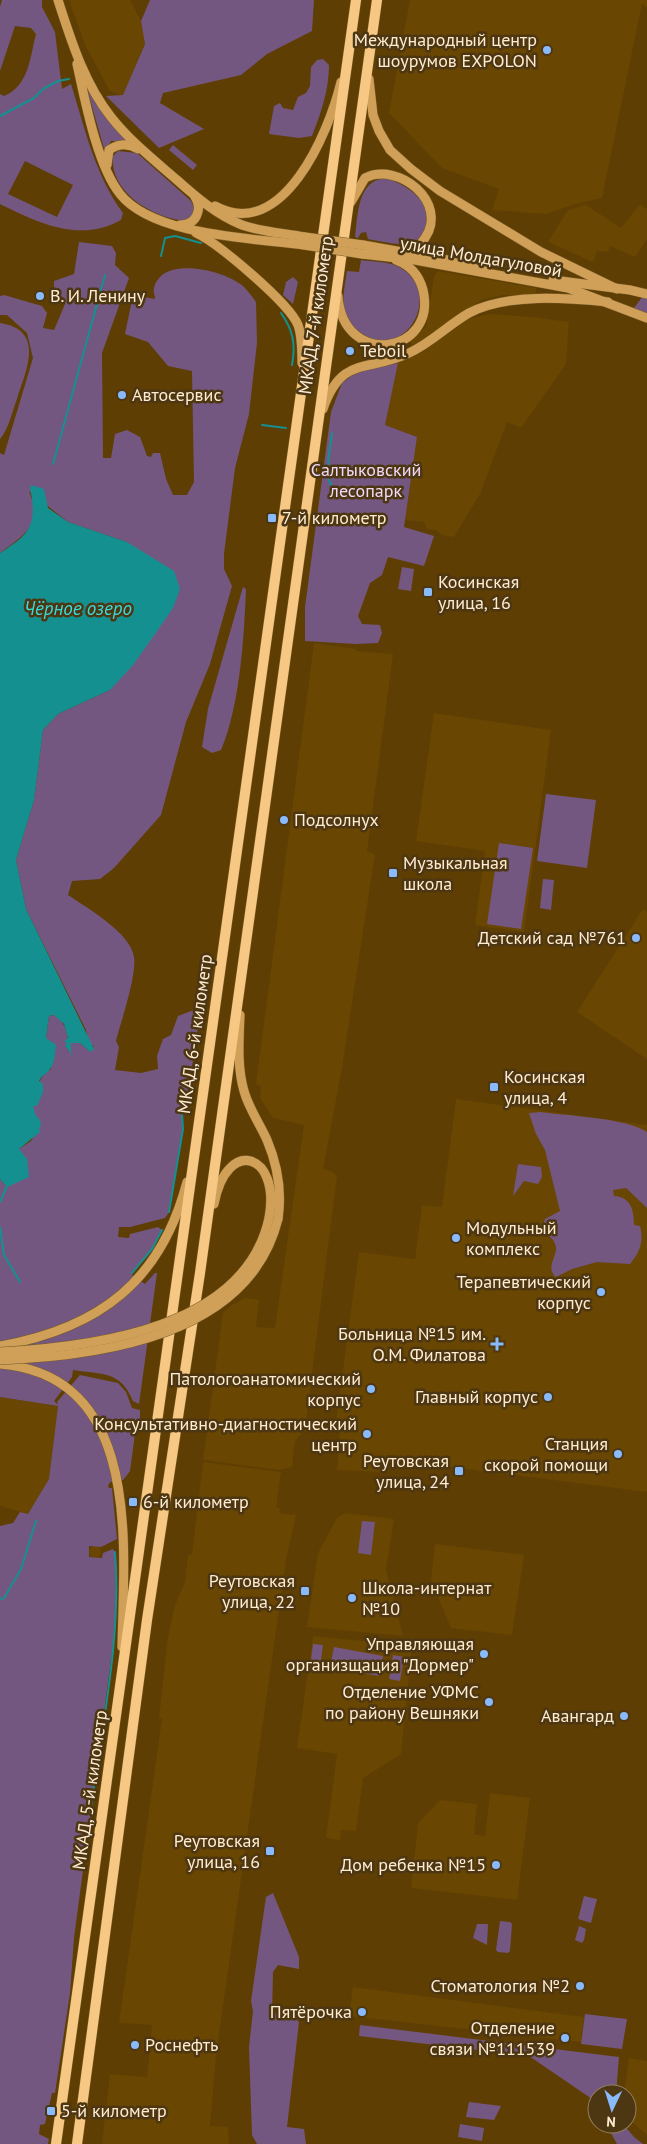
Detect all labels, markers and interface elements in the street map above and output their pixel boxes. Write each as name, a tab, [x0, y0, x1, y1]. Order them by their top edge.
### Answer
place label: Международный центр шоурумов EXPOLON	[354, 28, 537, 72]
marker: Международный центр шоурумов EXPOLON	[541, 44, 553, 56]
street label: улица Молдагуловой	[398, 231, 564, 282]
street label: МКАД, 7-й километр	[293, 234, 338, 396]
place label: В. И. Ленину	[50, 284, 146, 307]
marker: В. И. Ленину	[34, 290, 46, 302]
place label: Teboil	[360, 339, 407, 362]
marker: Teboil	[344, 345, 356, 357]
place label: Автосервис	[132, 383, 222, 406]
marker: Автосервис	[116, 389, 128, 401]
park label: Салтыковский лесопарк	[311, 458, 421, 502]
place label: 7-й километр	[282, 506, 387, 529]
marker: 7-й километр	[266, 512, 278, 524]
place label: Косинская улица, 16	[438, 570, 519, 614]
marker: Косинская улица, 16	[422, 586, 434, 598]
water label: Чёрное озеро	[24, 596, 132, 620]
place label: Подсолнух	[294, 808, 379, 831]
marker: Подсолнух	[278, 814, 290, 826]
place label: Музыкальная школа	[403, 851, 508, 895]
marker: Музыкальная школа	[387, 867, 399, 879]
place label: Детский сад №761	[478, 926, 626, 949]
marker: Детский сад №761	[630, 932, 642, 944]
street label: МКАД, 6-й километр	[172, 953, 217, 1115]
place label: Косинская улица, 4	[504, 1065, 585, 1109]
marker: Косинская улица, 4	[488, 1081, 500, 1093]
place label: Модульный комплекс	[466, 1216, 557, 1260]
marker: Модульный комплекс	[450, 1232, 462, 1244]
place label: Терапевтический корпус	[457, 1270, 591, 1314]
marker: Терапевтический корпус	[595, 1286, 607, 1298]
place label: Больница №15 им. О.М. Филатова	[338, 1322, 486, 1366]
marker: Больница №15 им. О.М. Филатова	[490, 1337, 504, 1351]
place label: Патологоанатомический корпус	[169, 1367, 361, 1411]
marker: Патологоанатомический корпус	[365, 1383, 377, 1395]
place label: Главный корпус	[415, 1385, 538, 1408]
marker: Главный корпус	[542, 1391, 554, 1403]
place label: Консультативно-диагностический центр	[94, 1412, 357, 1456]
marker: Консультативно-диагностический центр	[361, 1428, 373, 1440]
place label: Станция скорой помощи	[484, 1432, 608, 1476]
marker: Станция скорой помощи	[612, 1448, 624, 1460]
place label: Реутовская улица, 24	[363, 1449, 449, 1493]
marker: Реутовская улица, 24	[453, 1465, 465, 1477]
place label: 6-й километр	[143, 1490, 249, 1513]
marker: 6-й километр	[127, 1496, 139, 1508]
place label: Реутовская улица, 22	[209, 1569, 295, 1613]
place label: Школа-интернат №10	[362, 1576, 492, 1620]
marker: Реутовская улица, 22	[299, 1585, 311, 1597]
marker: Школа-интернат №10	[346, 1592, 358, 1604]
place label: Управляющая организщация "Дормер"	[286, 1632, 474, 1676]
marker: Управляющая организщация "Дормер"	[478, 1648, 490, 1660]
place label: Отделение УФМС по району Вешняки	[325, 1680, 479, 1724]
marker: Отделение УФМС по району Вешняки	[483, 1696, 495, 1708]
place label: Авангард	[541, 1704, 614, 1727]
street label: МКАД, 5-й километр	[67, 1709, 112, 1871]
marker: Авангард	[618, 1710, 630, 1722]
place label: Реутовская улица, 16	[174, 1829, 260, 1873]
marker: Реутовская улица, 16	[264, 1845, 276, 1857]
place label: Дом ребенка №15	[341, 1853, 486, 1876]
marker: Дом ребенка №15	[490, 1859, 502, 1871]
place label: Стоматология №2	[431, 1974, 570, 1997]
marker: Стоматология №2	[574, 1980, 586, 1992]
place label: Пятёрочка	[270, 2000, 352, 2023]
marker: Пятёрочка	[356, 2006, 368, 2018]
place label: Отделение связи №111539	[430, 2016, 555, 2060]
marker: Отделение связи №111539	[559, 2032, 571, 2044]
place label: Роснефть	[145, 2033, 218, 2056]
marker: Роснефть	[129, 2039, 141, 2051]
north arrow	[587, 2084, 637, 2134]
place label: 5-й километр	[61, 2099, 167, 2122]
marker: 5-й километр	[45, 2105, 57, 2117]
text: N	[606, 2113, 616, 2131]

